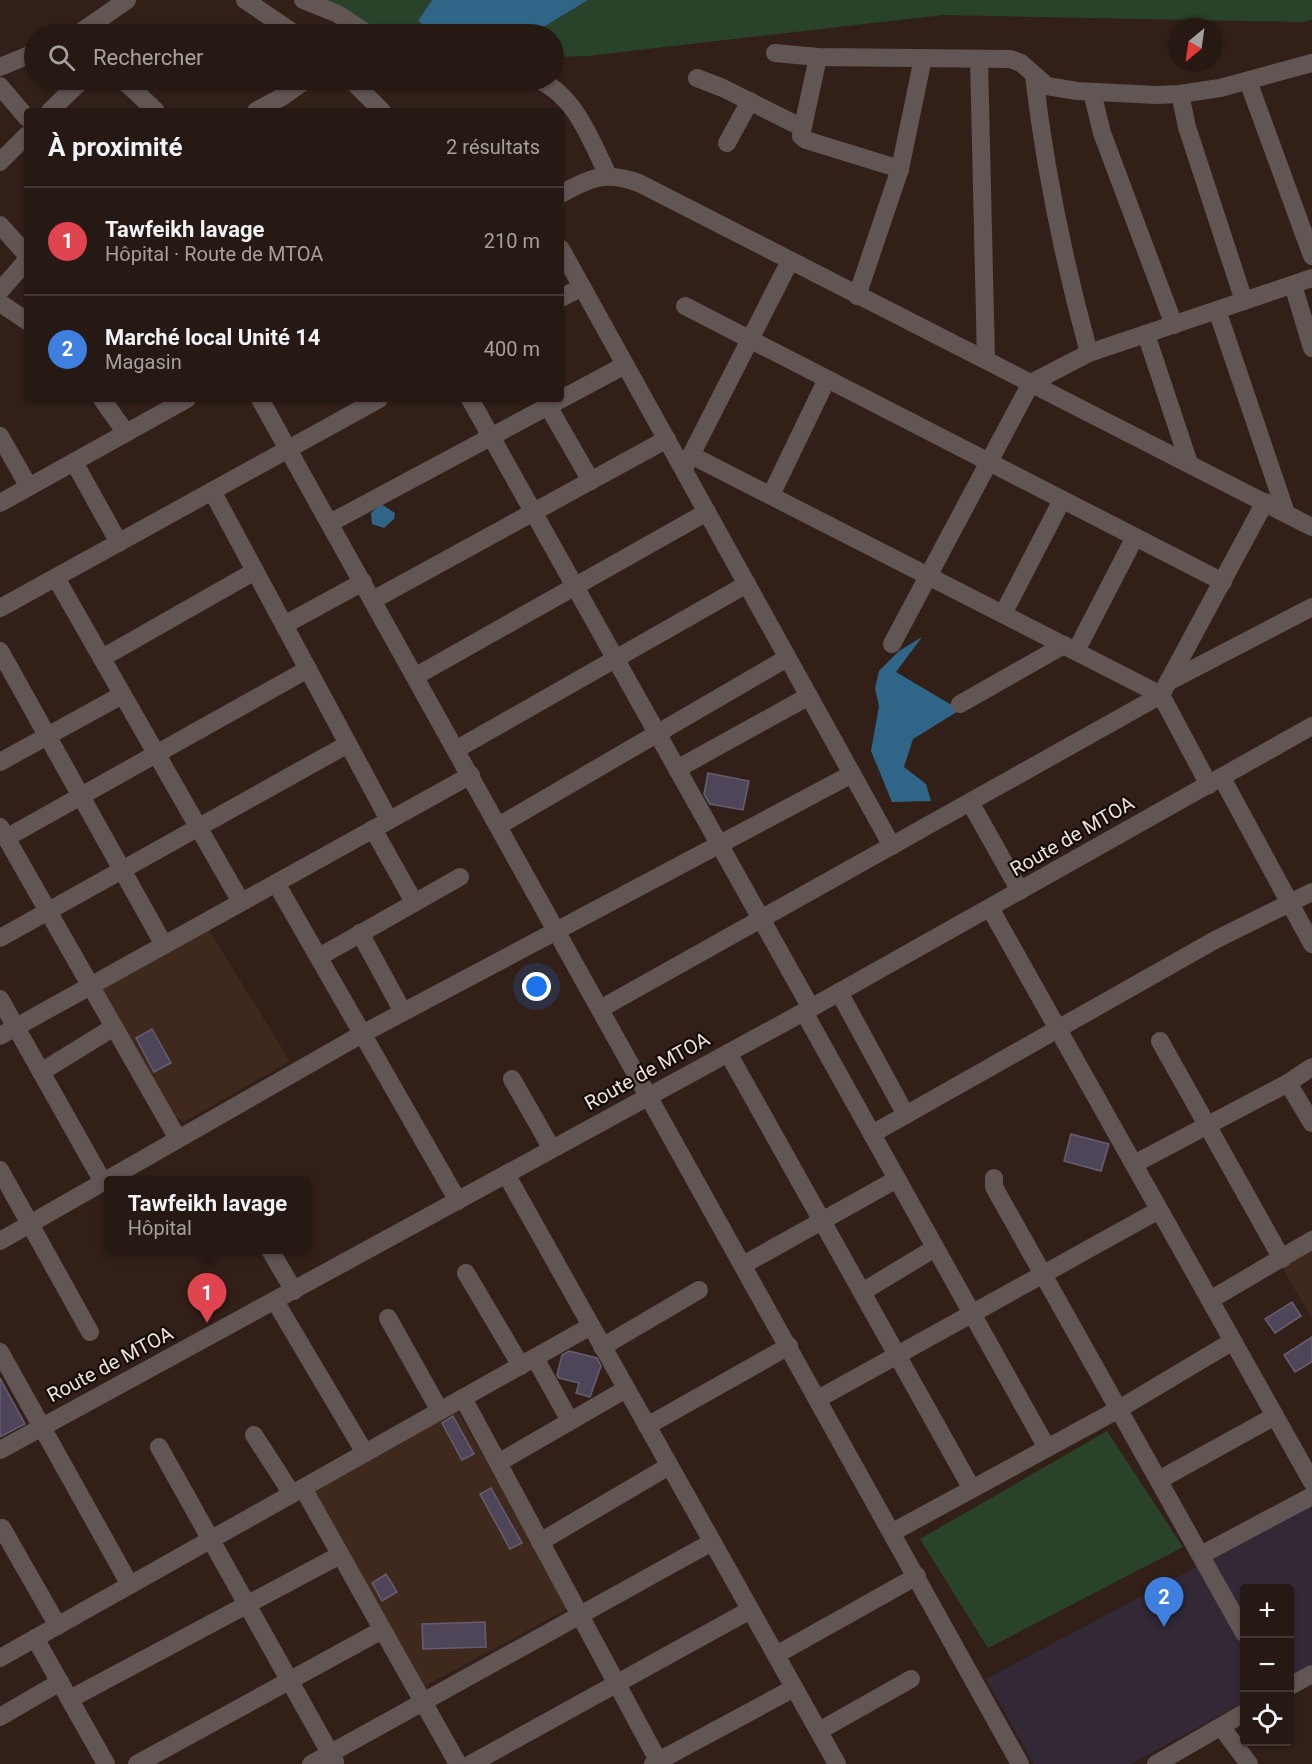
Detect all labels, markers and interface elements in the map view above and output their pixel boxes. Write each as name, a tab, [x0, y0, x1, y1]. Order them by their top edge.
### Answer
north arrow	[1168, 18, 1222, 72]
search box	[24, 24, 564, 90]
icon: search	[45, 41, 78, 74]
text: Rechercher	[93, 45, 204, 70]
text: À proximité	[48, 132, 182, 162]
text: 2 résultats	[446, 135, 540, 159]
text: Tawfeikh lavage	[105, 217, 264, 242]
text: 1	[62, 229, 73, 253]
text: 210 m	[484, 229, 540, 253]
text: Hôpital · Route de MTOA	[105, 242, 323, 266]
text: Marché local Unité 14	[105, 325, 320, 350]
text: 2	[62, 337, 73, 361]
text: 400 m	[484, 337, 540, 361]
text: Magasin	[105, 350, 182, 374]
street label: Route de MTOA	[1006, 791, 1138, 881]
your location	[522, 972, 551, 1001]
street label: Route de MTOA	[580, 1027, 714, 1115]
popup	[104, 1176, 311, 1254]
text: Tawfeikh lavage	[128, 1191, 287, 1216]
text: Hôpital	[128, 1216, 192, 1240]
pin: 1	[188, 1274, 226, 1323]
street label: Route de MTOA	[43, 1321, 177, 1407]
pin: 2	[1144, 1578, 1184, 1627]
map controls	[1240, 1584, 1294, 1746]
button: +	[1240, 1584, 1294, 1638]
button: −	[1240, 1638, 1294, 1692]
button: locate	[1240, 1692, 1294, 1746]

